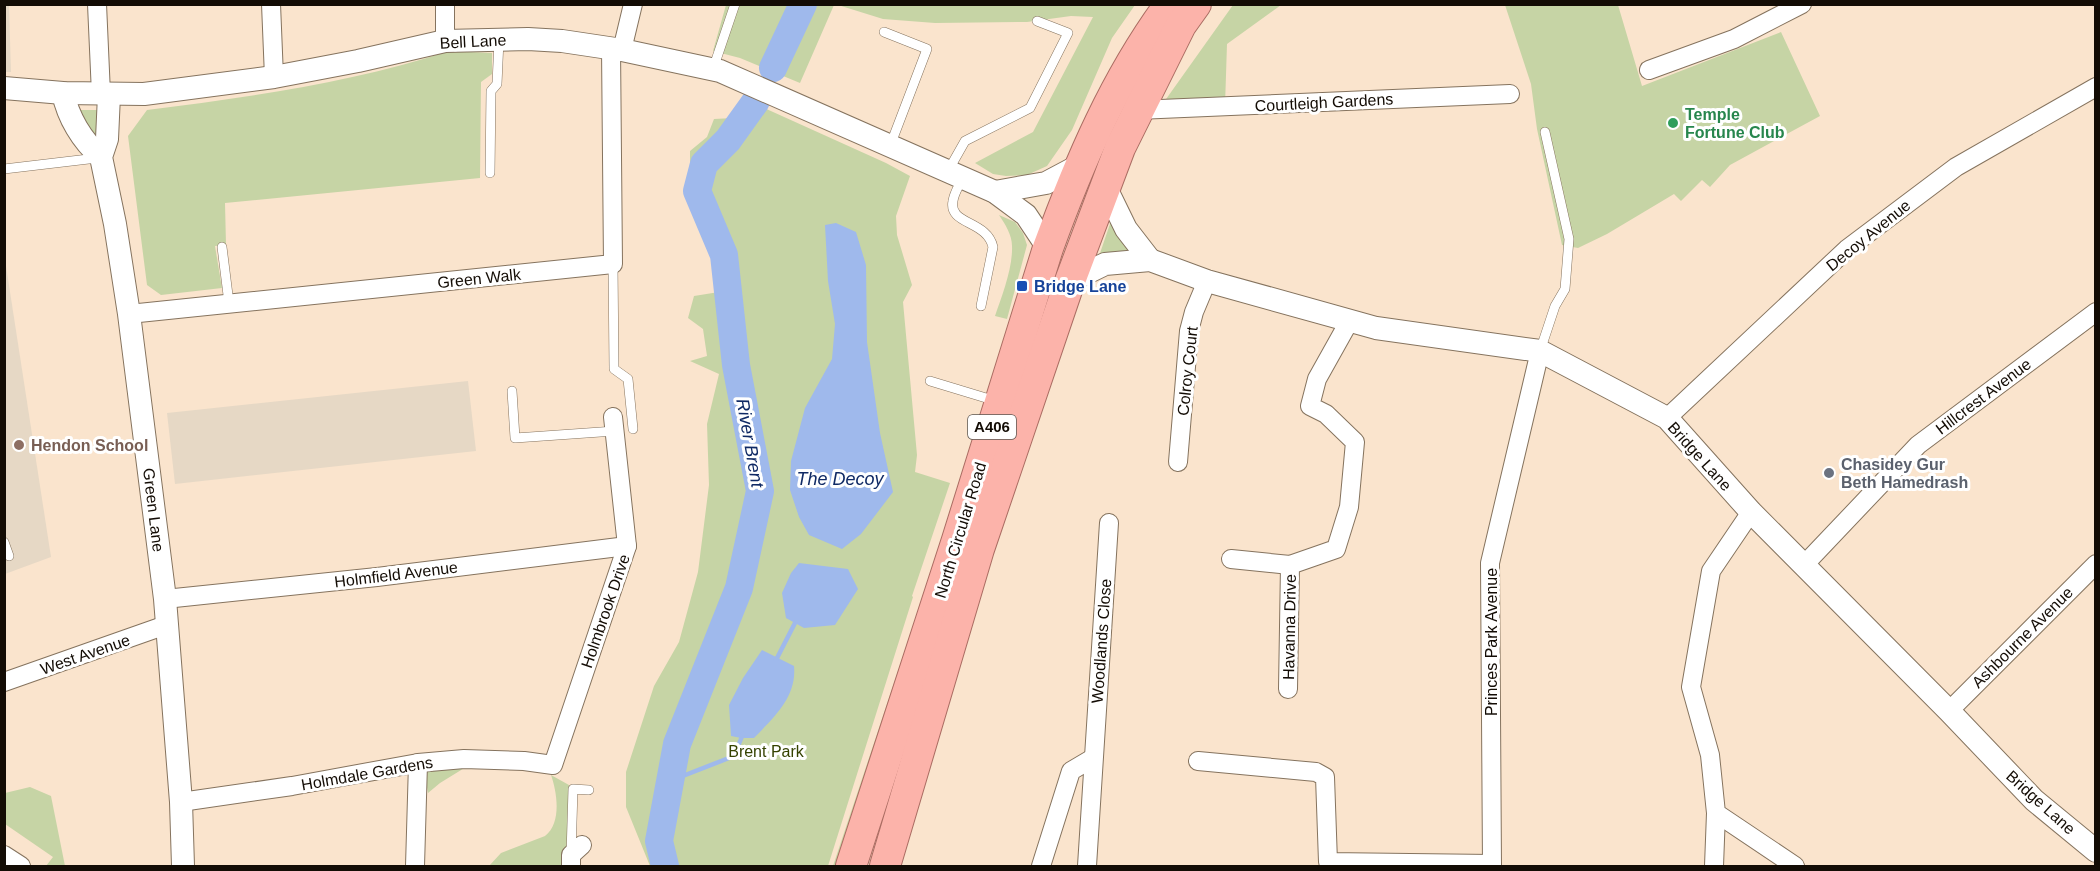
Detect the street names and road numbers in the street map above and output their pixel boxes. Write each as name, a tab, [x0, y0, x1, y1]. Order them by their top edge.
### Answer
street label: Bell Lane	[439, 31, 507, 52]
street label: Courtleigh Gardens	[1254, 90, 1394, 115]
street label: Decoy Avenue	[1823, 196, 1914, 274]
street label: Green Walk	[436, 266, 523, 291]
street label: Colroy Court	[1174, 325, 1201, 417]
street label: Hillcrest Avenue	[1932, 355, 2034, 438]
road number: A406	[968, 415, 1016, 439]
street label: Bridge Lane	[1664, 419, 1735, 494]
street label: North Circular Road	[932, 460, 989, 600]
street label: Green Lane	[140, 467, 167, 553]
street label: Holmbrook Drive	[578, 552, 633, 670]
street label: Holmfield Avenue	[333, 558, 459, 591]
street label: Princes Park Avenue	[1483, 568, 1500, 716]
street label: Havanna Drive	[1280, 574, 1299, 680]
street label: Woodlands Close	[1089, 578, 1114, 704]
street label: Ashbourne Avenue	[1969, 584, 2076, 691]
street label: West Avenue	[38, 631, 132, 678]
street label: Holmdale Gardens	[300, 754, 434, 793]
street label: Bridge Lane	[2003, 767, 2078, 838]

